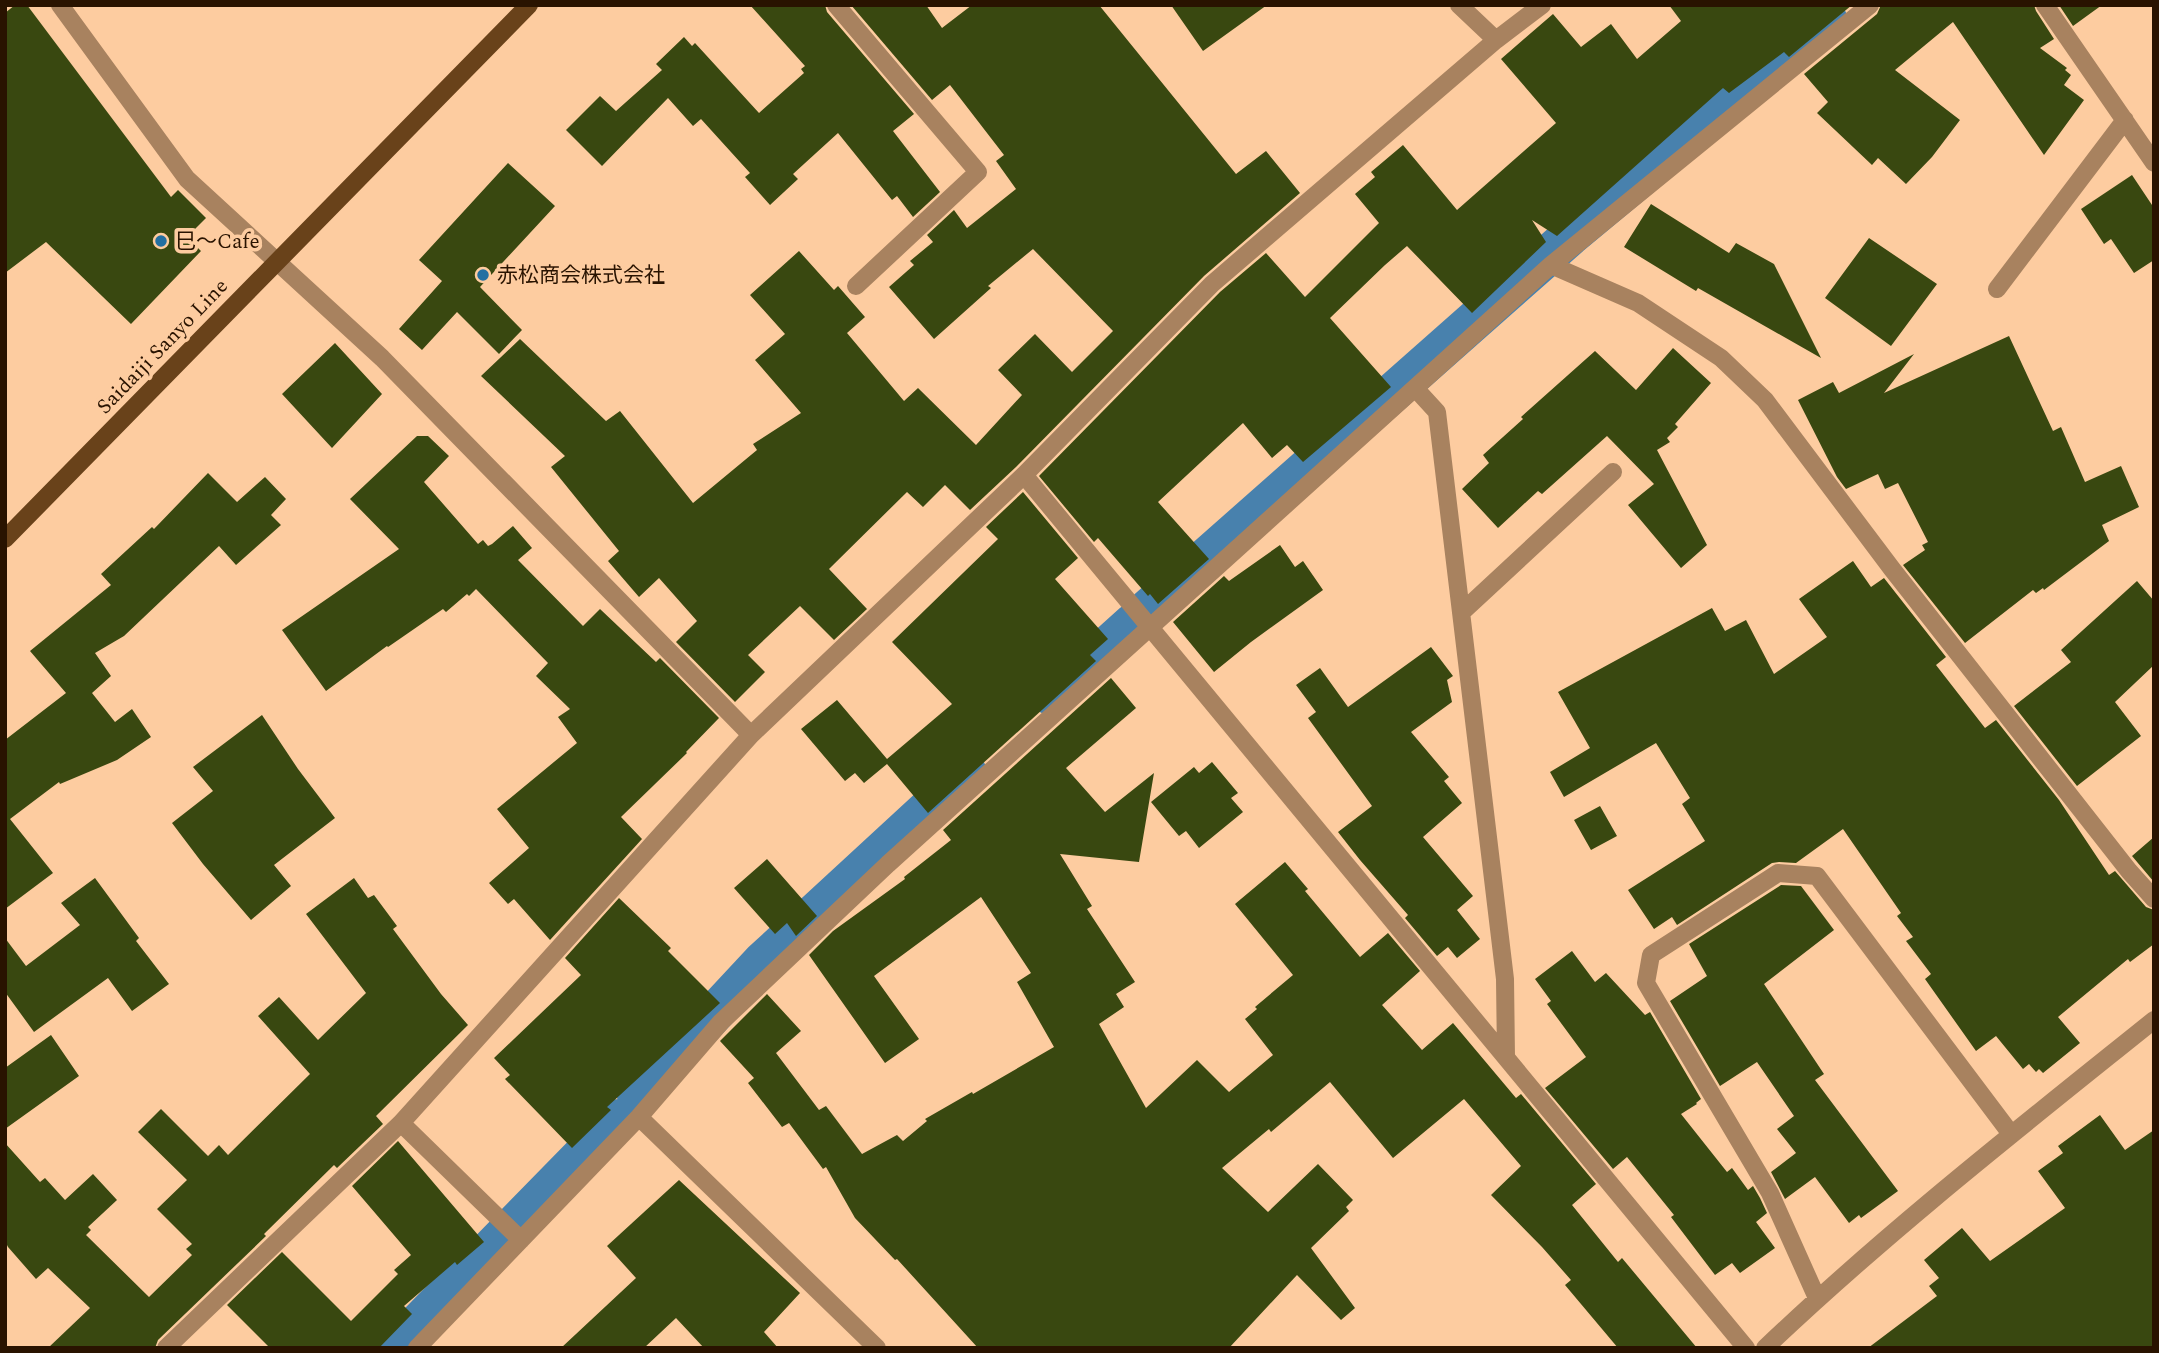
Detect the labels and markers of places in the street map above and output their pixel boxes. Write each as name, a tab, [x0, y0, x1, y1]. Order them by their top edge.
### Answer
place label: 巳～Cafe	[175, 226, 260, 258]
marker: 巳～Cafe	[153, 233, 169, 249]
place label: 赤松商会株式会社	[497, 260, 665, 292]
marker: 赤松商会株式会社	[475, 267, 491, 283]

